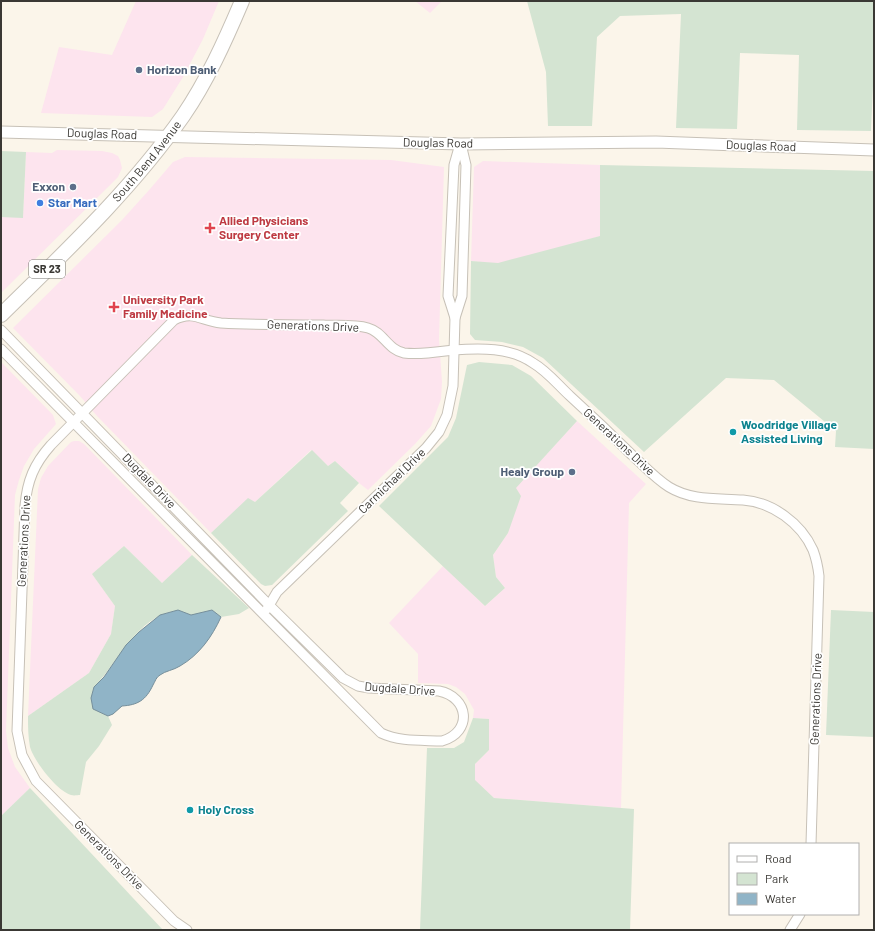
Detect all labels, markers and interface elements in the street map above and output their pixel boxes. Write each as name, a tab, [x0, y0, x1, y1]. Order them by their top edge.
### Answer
place label: Horizon Bank	[147, 62, 217, 76]
marker: Horizon Bank	[134, 65, 144, 75]
street label: South Bend Avenue	[109, 118, 183, 204]
street label: Douglas Road	[67, 125, 137, 141]
street label: Douglas Road	[403, 134, 473, 150]
street label: Douglas Road	[726, 137, 796, 153]
place label: Exxon	[32, 179, 65, 193]
marker: Exxon	[68, 182, 78, 192]
place label: Star Mart	[48, 195, 98, 209]
marker: Star Mart	[35, 198, 45, 208]
place label: Allied Physicians Surgery Center	[219, 213, 308, 241]
marker: Allied Physicians Surgery Center	[204, 222, 216, 234]
road number: SR 23	[29, 260, 65, 278]
place label: University Park Family Medicine	[123, 292, 208, 320]
marker: University Park Family Medicine	[108, 301, 120, 313]
street label: Generations Drive	[267, 316, 359, 334]
street label: Generations Drive	[581, 405, 658, 478]
place label: Woodridge Village Assisted Living	[741, 417, 837, 445]
marker: Woodridge Village Assisted Living	[728, 427, 738, 437]
street label: Carmichael Drive	[355, 445, 428, 516]
street label: Dugdale Drive	[120, 450, 179, 511]
place label: Healy Group	[500, 464, 564, 478]
marker: Healy Group	[567, 467, 577, 477]
street label: Generations Drive	[14, 494, 32, 587]
street label: Generations Drive	[806, 653, 824, 745]
street label: Dugdale Drive	[364, 679, 436, 697]
place label: Holy Cross	[198, 802, 254, 816]
marker: Holy Cross	[185, 805, 195, 815]
street label: Generations Drive	[72, 817, 147, 892]
legend	[729, 843, 859, 915]
text: Road	[765, 851, 792, 865]
text: Park	[765, 871, 789, 885]
text: Water	[765, 891, 797, 905]

